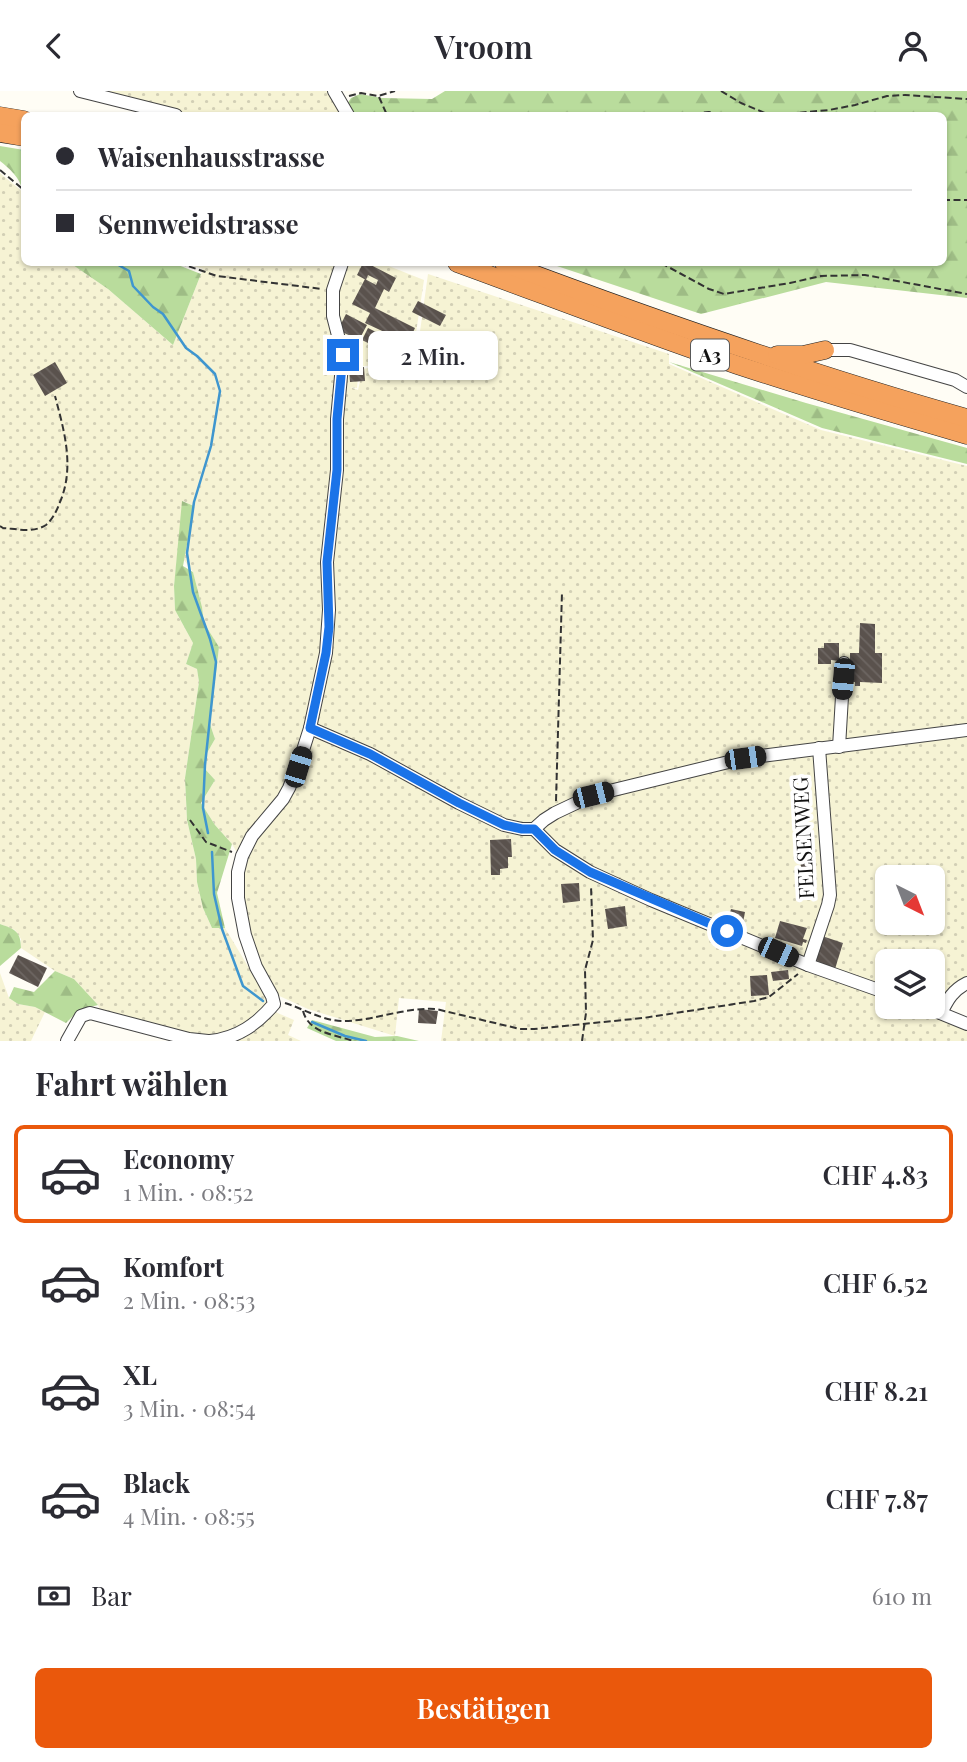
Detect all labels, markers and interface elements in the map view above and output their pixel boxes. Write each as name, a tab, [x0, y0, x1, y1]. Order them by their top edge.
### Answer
text: Vroom	[434, 24, 533, 67]
icon: back	[35, 27, 73, 65]
icon: person	[894, 27, 932, 65]
text: Waisenhausstrasse	[98, 139, 325, 174]
text: Sennweidstrasse	[98, 206, 299, 241]
callout: 2 Min.	[368, 331, 497, 379]
route end	[327, 339, 359, 371]
road number: A3	[691, 339, 729, 371]
text: 2 Min.	[400, 340, 466, 371]
car	[831, 657, 856, 701]
car	[282, 744, 315, 790]
car	[723, 745, 768, 771]
street label: FELSENWEG	[785, 776, 819, 900]
car	[571, 780, 616, 810]
north arrow	[875, 865, 945, 935]
map controls	[875, 865, 945, 1019]
route start	[711, 915, 743, 947]
car	[755, 934, 802, 970]
button: layers	[875, 949, 945, 1019]
text: Fahrt wählen	[35, 1061, 228, 1104]
text: Economy	[123, 1141, 234, 1176]
icon: car	[39, 1143, 102, 1206]
text: CHF 4.83	[823, 1157, 928, 1192]
text: 1 Min. · 08:52	[123, 1176, 254, 1207]
text: Komfort	[123, 1249, 224, 1284]
icon: car	[39, 1251, 102, 1314]
text: CHF 6.52	[823, 1265, 928, 1300]
text: 2 Min. · 08:53	[123, 1284, 255, 1315]
text: XL	[123, 1357, 157, 1392]
icon: car	[39, 1359, 102, 1422]
text: CHF 8.21	[824, 1373, 928, 1408]
text: 3 Min. · 08:54	[123, 1392, 256, 1423]
text: Black	[123, 1465, 190, 1500]
icon: car	[39, 1467, 102, 1530]
text: CHF 7.87	[826, 1481, 928, 1516]
text: 4 Min. · 08:55	[123, 1500, 255, 1531]
icon: cash	[35, 1577, 73, 1615]
text: Bar	[91, 1578, 132, 1613]
text: 610 m	[872, 1580, 932, 1611]
button: Bestätigen	[35, 1668, 932, 1748]

